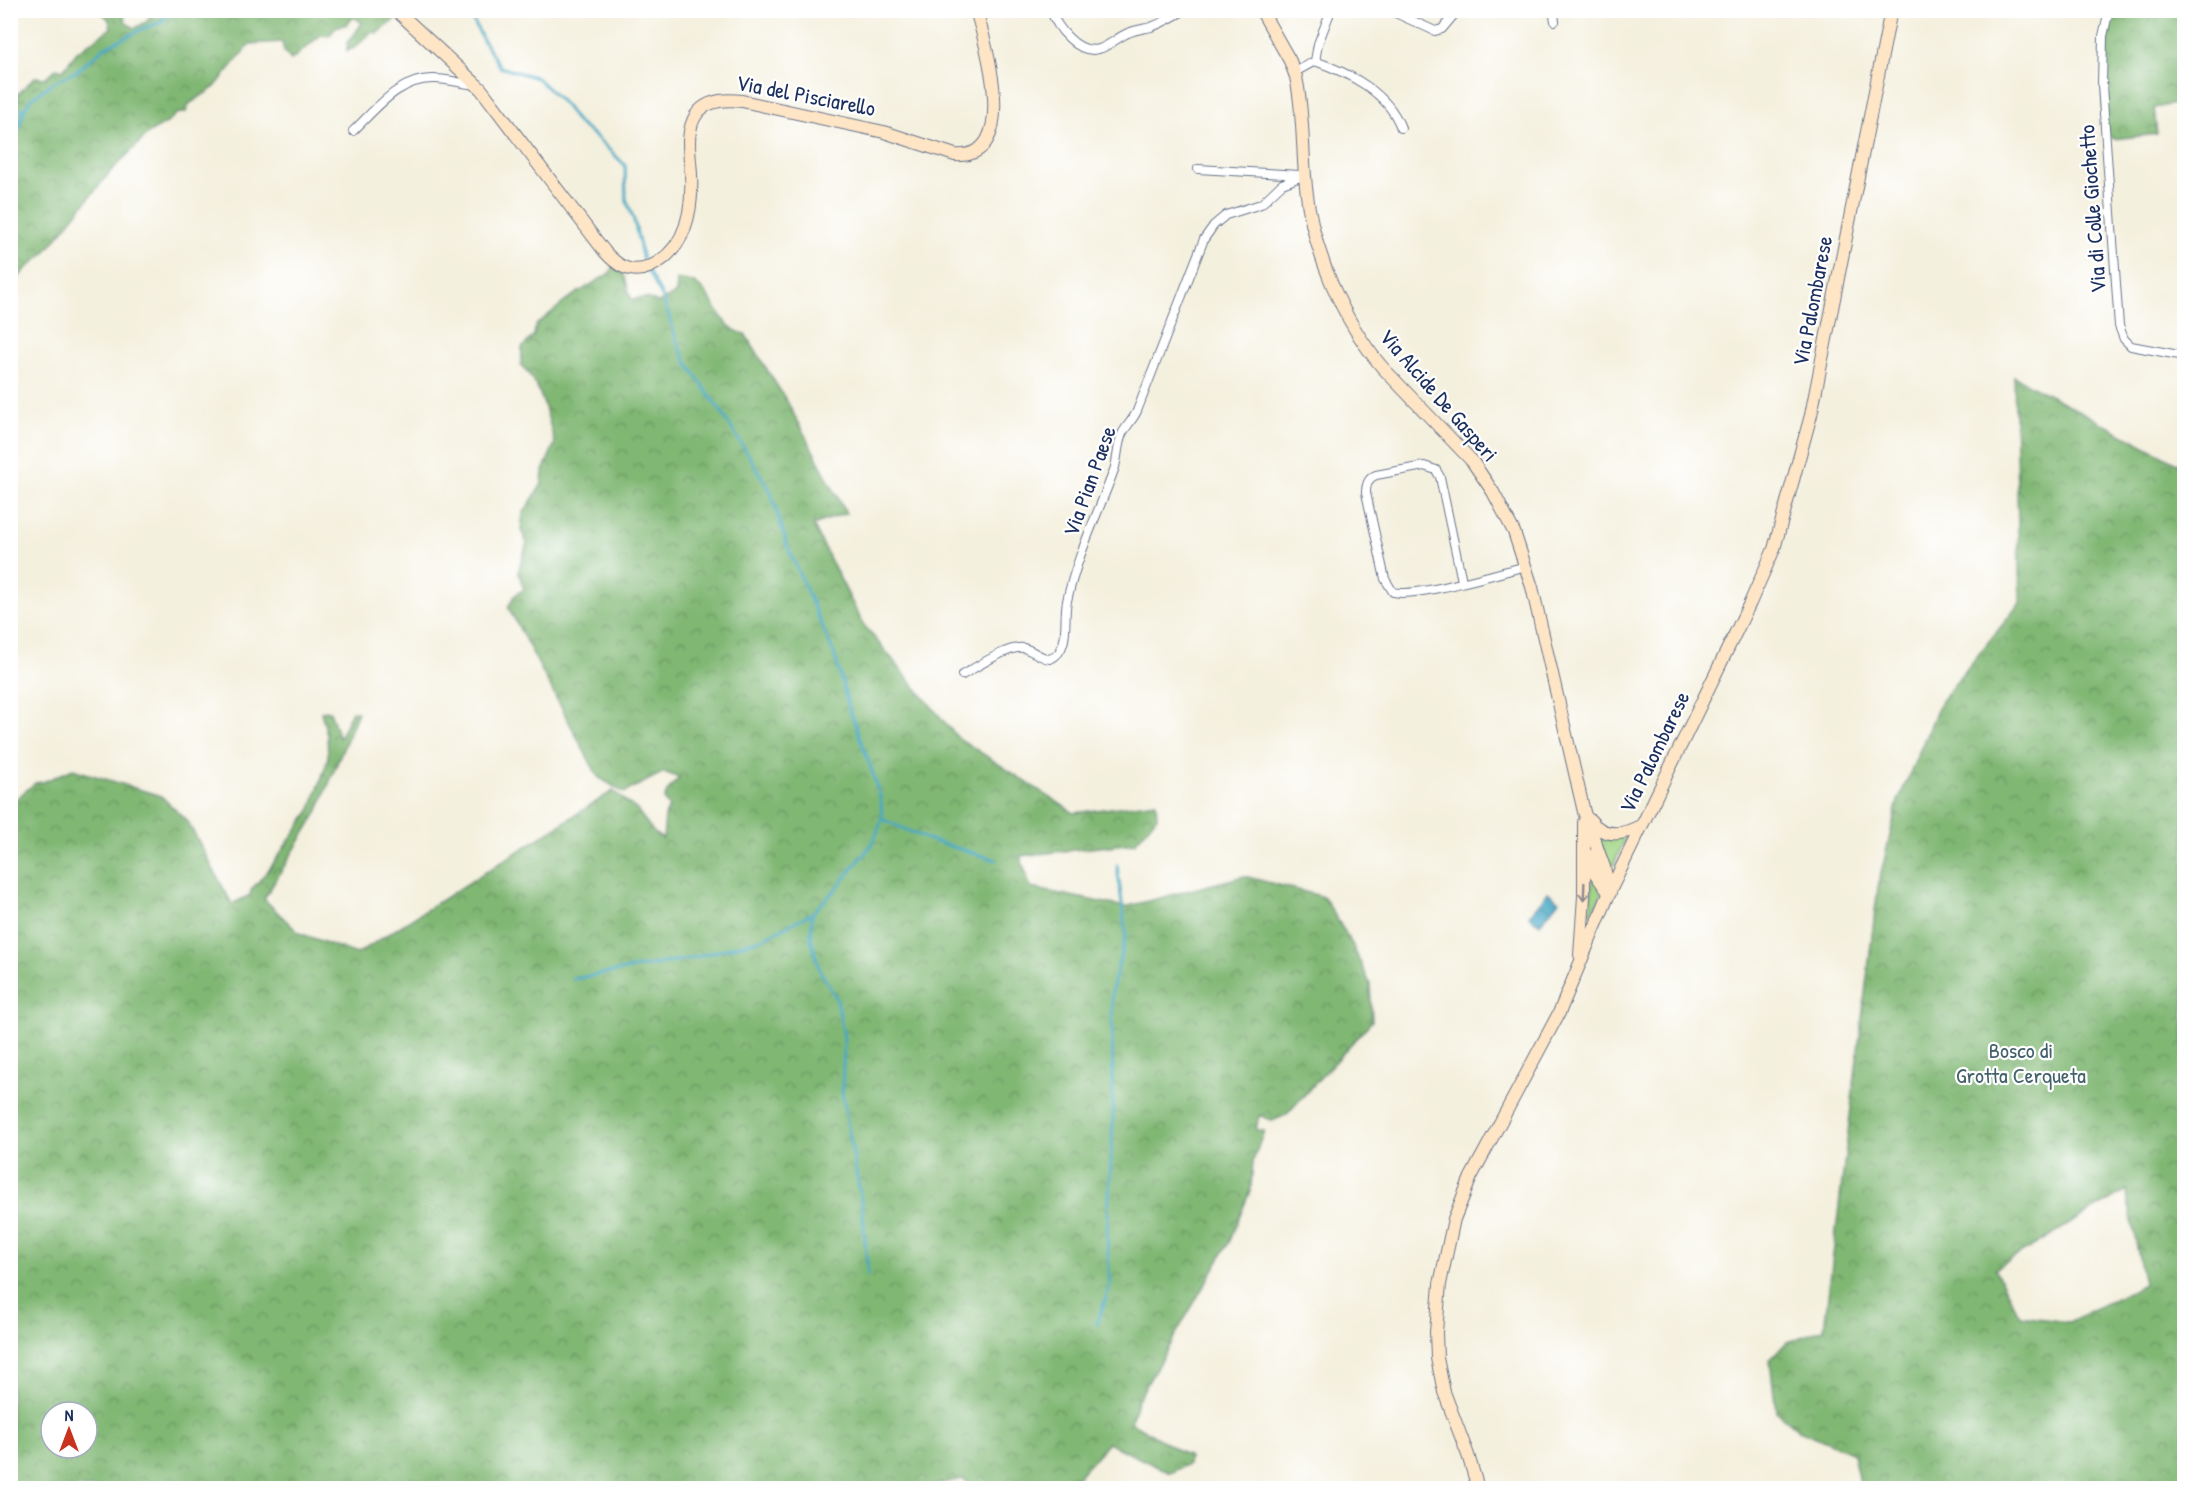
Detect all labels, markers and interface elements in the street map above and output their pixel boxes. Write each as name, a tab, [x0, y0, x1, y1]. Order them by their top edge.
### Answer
street label: Via del Pisciarello	[734, 67, 878, 123]
street label: Via di Colle Giochetto	[2071, 124, 2113, 294]
street label: Via Palombarese	[1785, 233, 1839, 369]
street label: Via Alcide De Gasperi	[1373, 322, 1505, 468]
street label: Via Pian Paese	[1055, 421, 1123, 540]
street label: Via Palombarese	[1612, 686, 1697, 818]
one-way arrow	[1578, 881, 1590, 901]
park label: Bosco di Grotta Cerqueta	[1956, 1035, 2086, 1090]
north arrow	[39, 1400, 99, 1460]
text: N	[65, 1404, 74, 1426]

